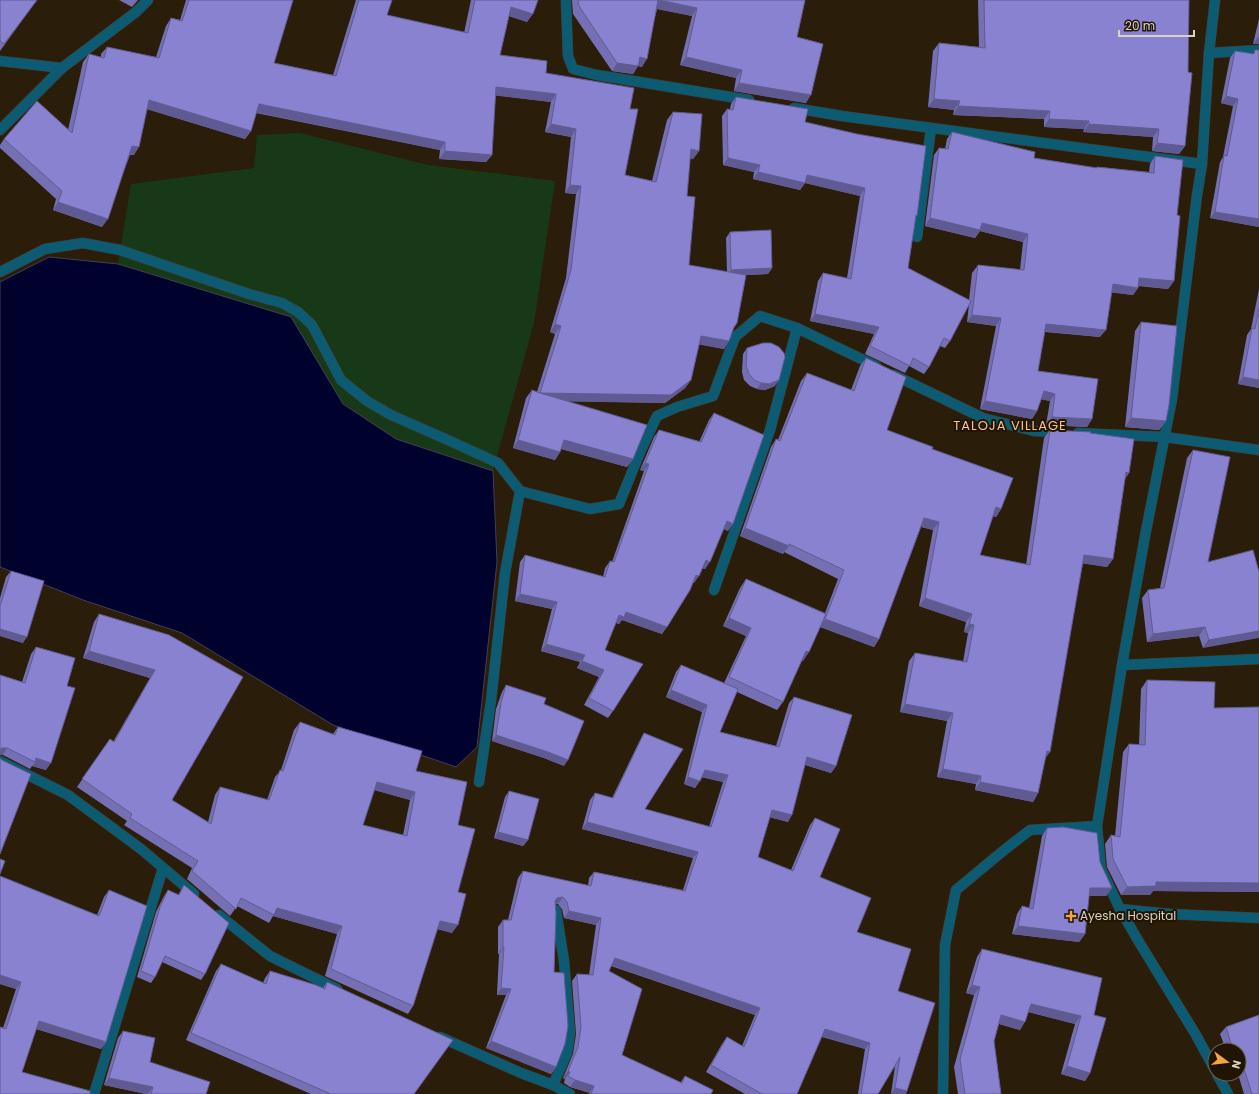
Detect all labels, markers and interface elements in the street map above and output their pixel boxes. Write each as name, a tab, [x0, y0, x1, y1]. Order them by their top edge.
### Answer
scale bar	[1119, 12, 1194, 38]
text: 20 m	[1125, 17, 1155, 34]
district label: TALOJA VILLAGE	[953, 416, 1067, 435]
place label: Ayesha Hospital	[1080, 907, 1176, 924]
marker: Ayesha Hospital	[1065, 910, 1077, 922]
north arrow	[1207, 1042, 1247, 1082]
text: N	[1228, 1059, 1245, 1071]

